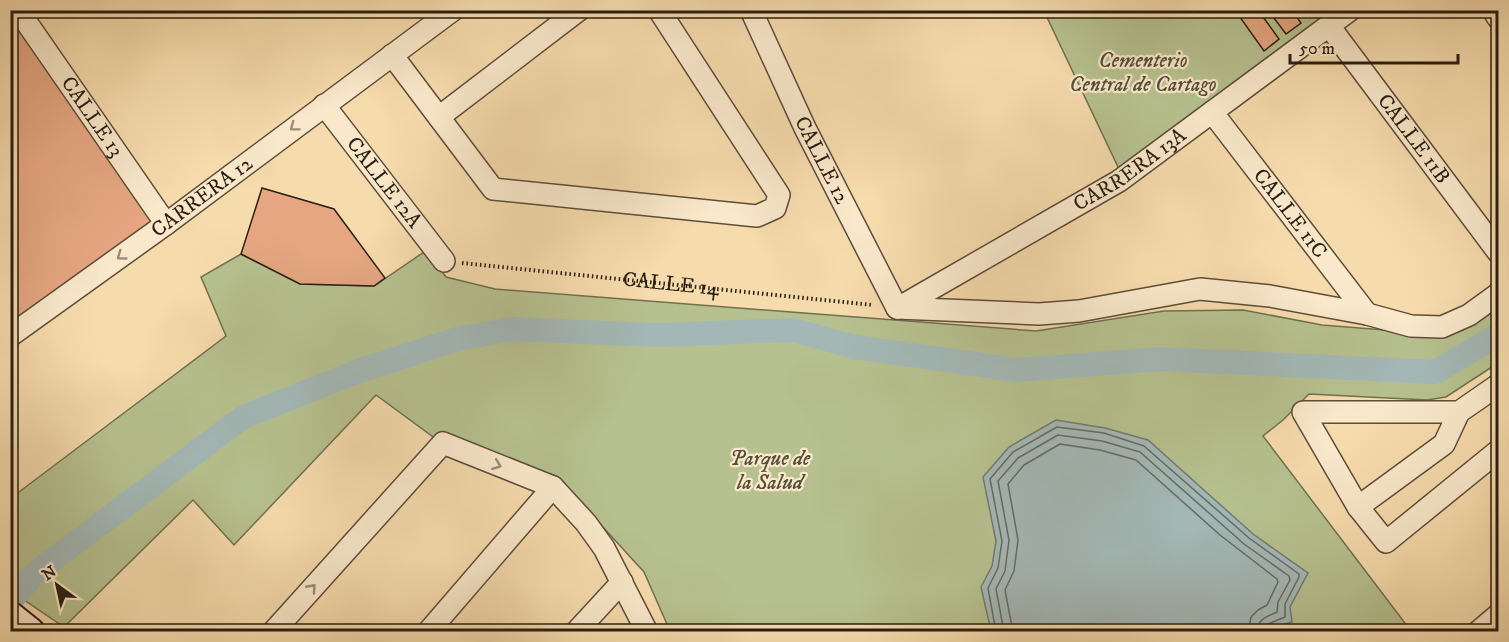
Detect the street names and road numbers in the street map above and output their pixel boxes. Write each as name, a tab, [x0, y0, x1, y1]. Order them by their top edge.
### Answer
street label: CALLE 13	[55, 71, 129, 162]
street label: CALLE 11B	[1371, 89, 1456, 189]
street label: CALLE 12	[788, 112, 855, 209]
street label: CARRERA 13A	[1069, 122, 1192, 217]
street label: CALLE 12A	[340, 132, 427, 234]
street label: CARRERA 12	[146, 150, 258, 243]
street label: CALLE 11C	[1247, 163, 1333, 264]
street label: CALLE 14	[621, 266, 721, 302]

